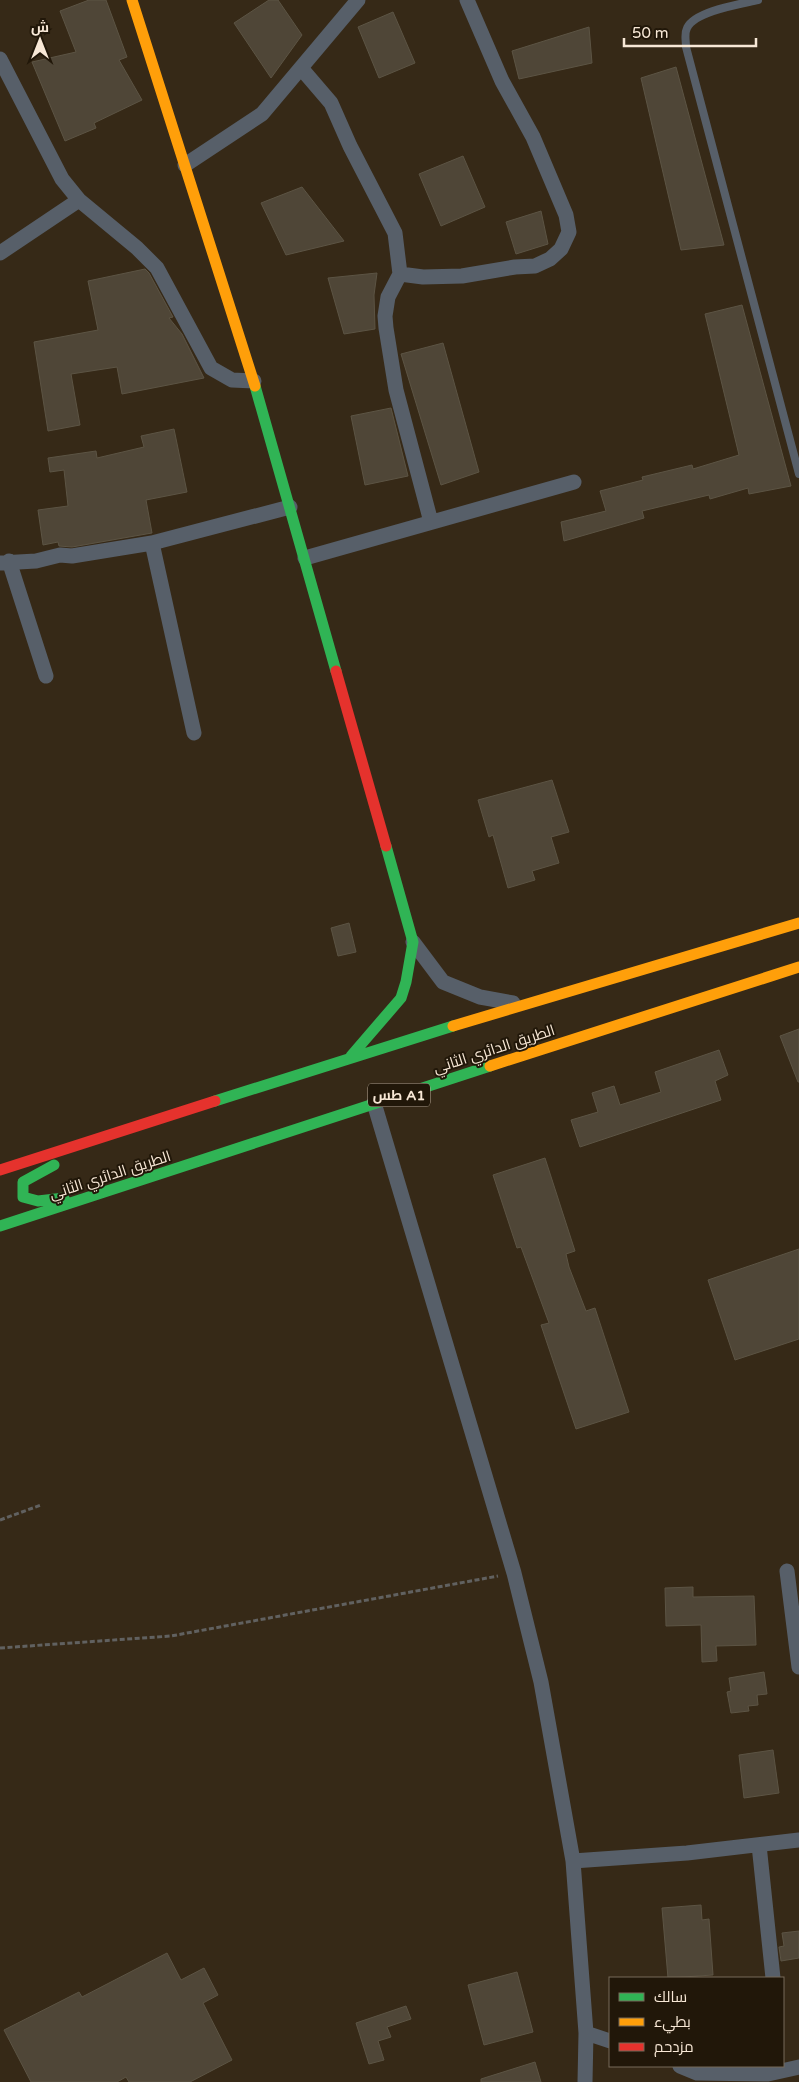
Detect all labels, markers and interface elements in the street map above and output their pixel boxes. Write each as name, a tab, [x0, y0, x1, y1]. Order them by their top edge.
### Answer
north arrow	[15, 15, 65, 65]
scale bar	[624, 15, 756, 47]
text: ش	[31, 19, 49, 36]
text: 50 m	[632, 24, 669, 42]
street label: الطريق الدائري الثاني	[431, 1021, 558, 1080]
road number: طس A1	[368, 1084, 430, 1106]
street label: الطريق الدائري الثاني	[47, 1147, 174, 1206]
legend	[609, 1977, 784, 2067]
text: سالك	[654, 1988, 687, 2006]
text: بطيء	[654, 2013, 691, 2034]
text: مزدحم	[654, 2038, 694, 2057]

